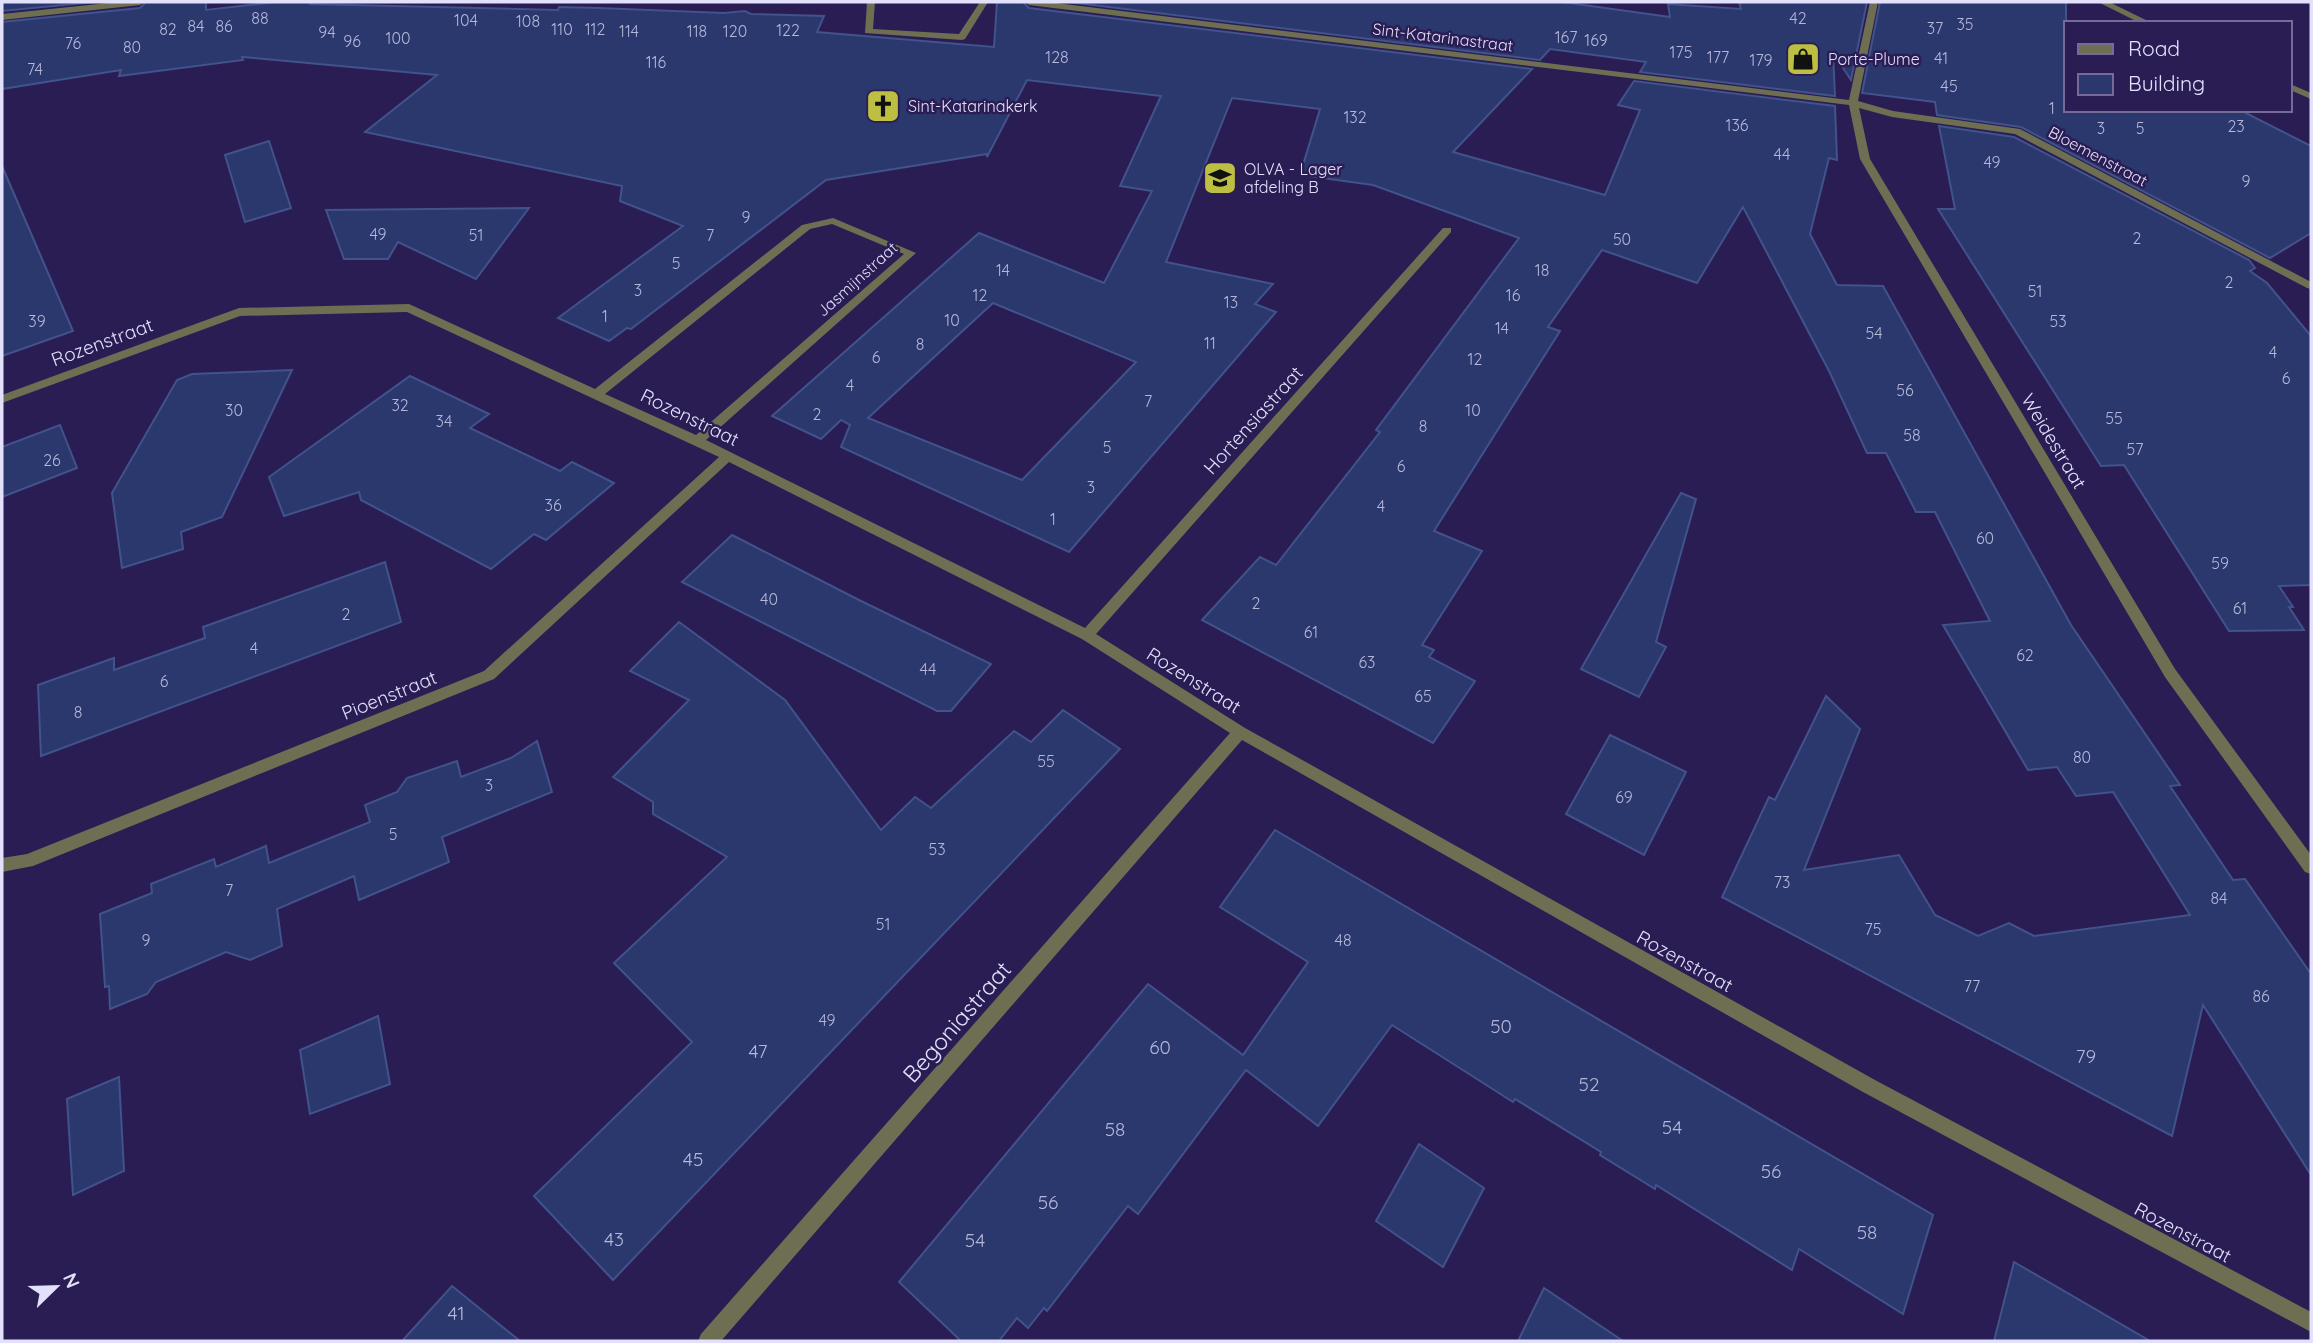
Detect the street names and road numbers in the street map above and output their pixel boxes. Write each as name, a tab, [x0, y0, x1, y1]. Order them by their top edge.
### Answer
street label: Sint-Katarinastraat	[1372, 18, 1514, 56]
street label: Bloemenstraat	[2045, 121, 2151, 191]
street label: Jasmijnstraat	[812, 238, 902, 320]
street label: Rozenstraat	[48, 312, 156, 372]
street label: Hortensiastraat	[1198, 361, 1308, 479]
street label: Rozenstraat	[637, 383, 743, 451]
street label: Weidestraat	[2016, 389, 2092, 493]
street label: Rozenstraat	[1142, 642, 1246, 718]
street label: Pioenstraat	[338, 665, 440, 725]
street label: Rozenstraat	[1633, 925, 1737, 997]
street label: Begoniastraat	[896, 955, 1017, 1088]
street label: Rozenstraat	[2130, 1196, 2236, 1268]

